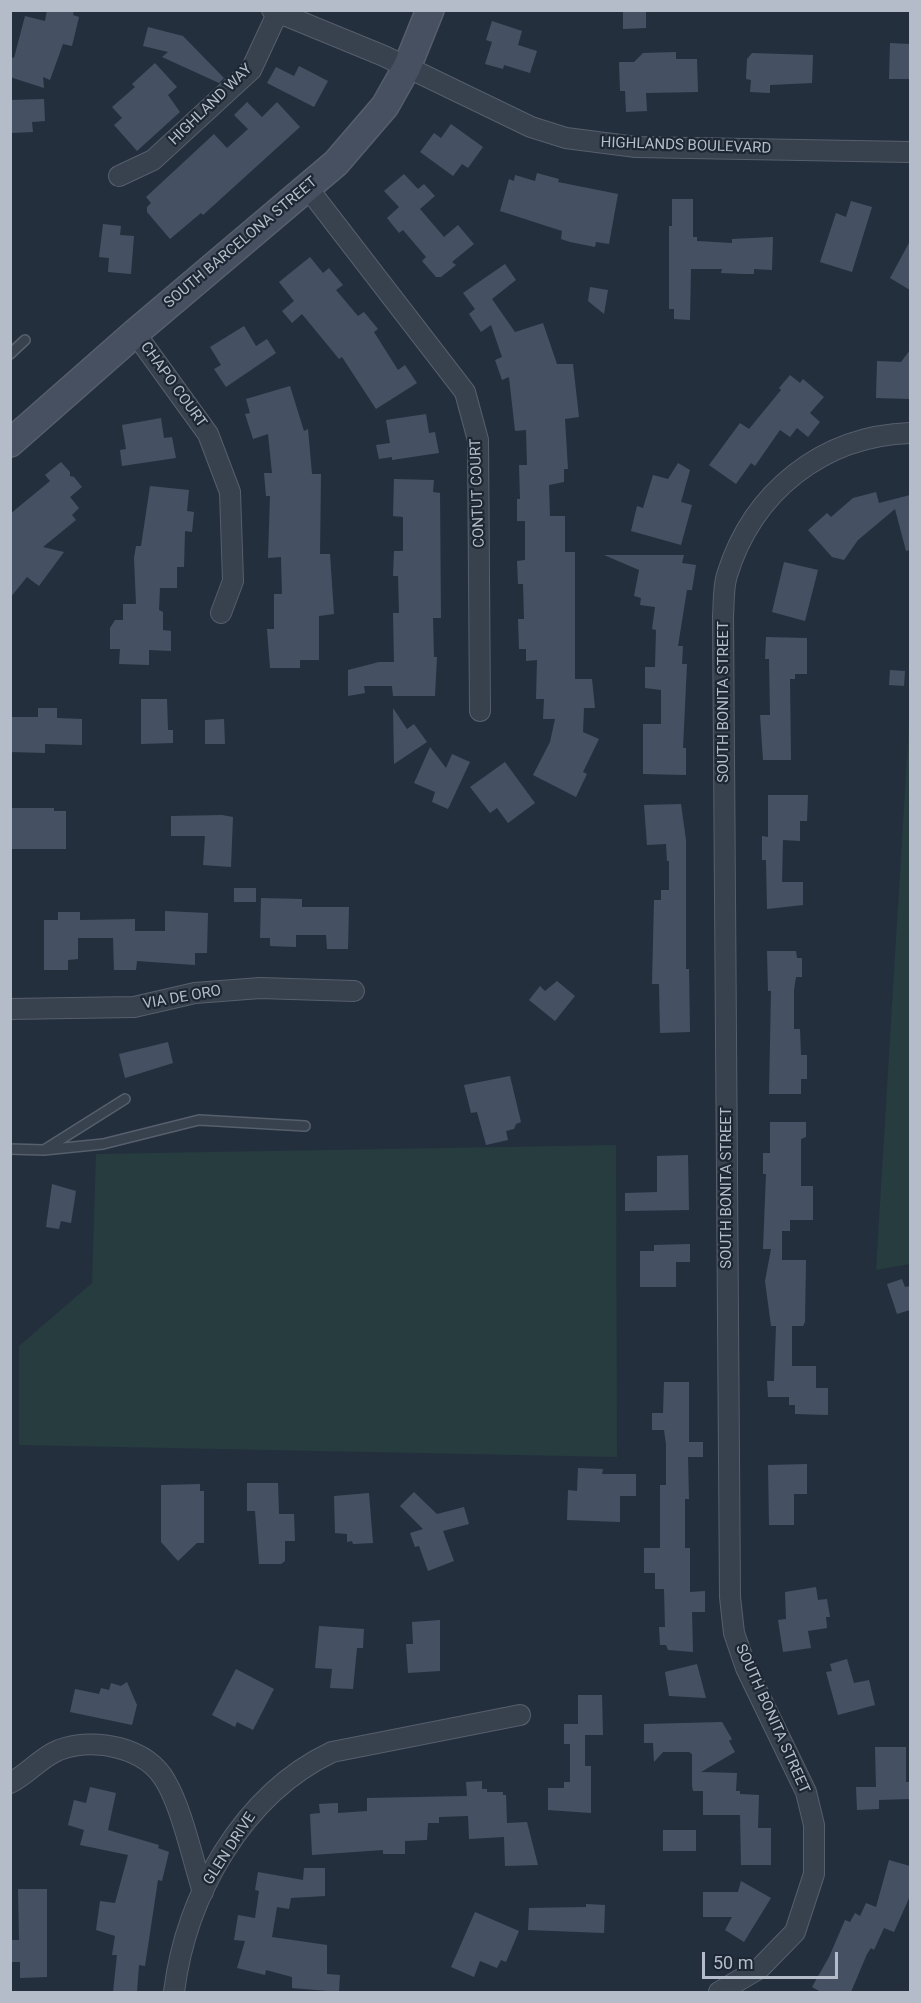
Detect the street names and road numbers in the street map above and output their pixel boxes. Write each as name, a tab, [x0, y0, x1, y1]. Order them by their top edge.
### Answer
street label: HIGHLAND WAY	[166, 61, 256, 149]
street label: HIGHLANDS BOULEVARD	[600, 134, 772, 158]
street label: SOUTH BARCELONA STREET	[161, 174, 321, 312]
street label: CHAPO COURT	[136, 339, 210, 431]
street label: CONTUT COURT	[467, 438, 489, 548]
street label: SOUTH BONITA STREET	[715, 621, 733, 783]
street label: VIA DE ORO	[141, 982, 223, 1014]
street label: SOUTH BONITA STREET	[718, 1107, 736, 1269]
street label: SOUTH BONITA STREET	[731, 1641, 813, 1797]
street label: GLEN DRIVE	[200, 1810, 260, 1888]

